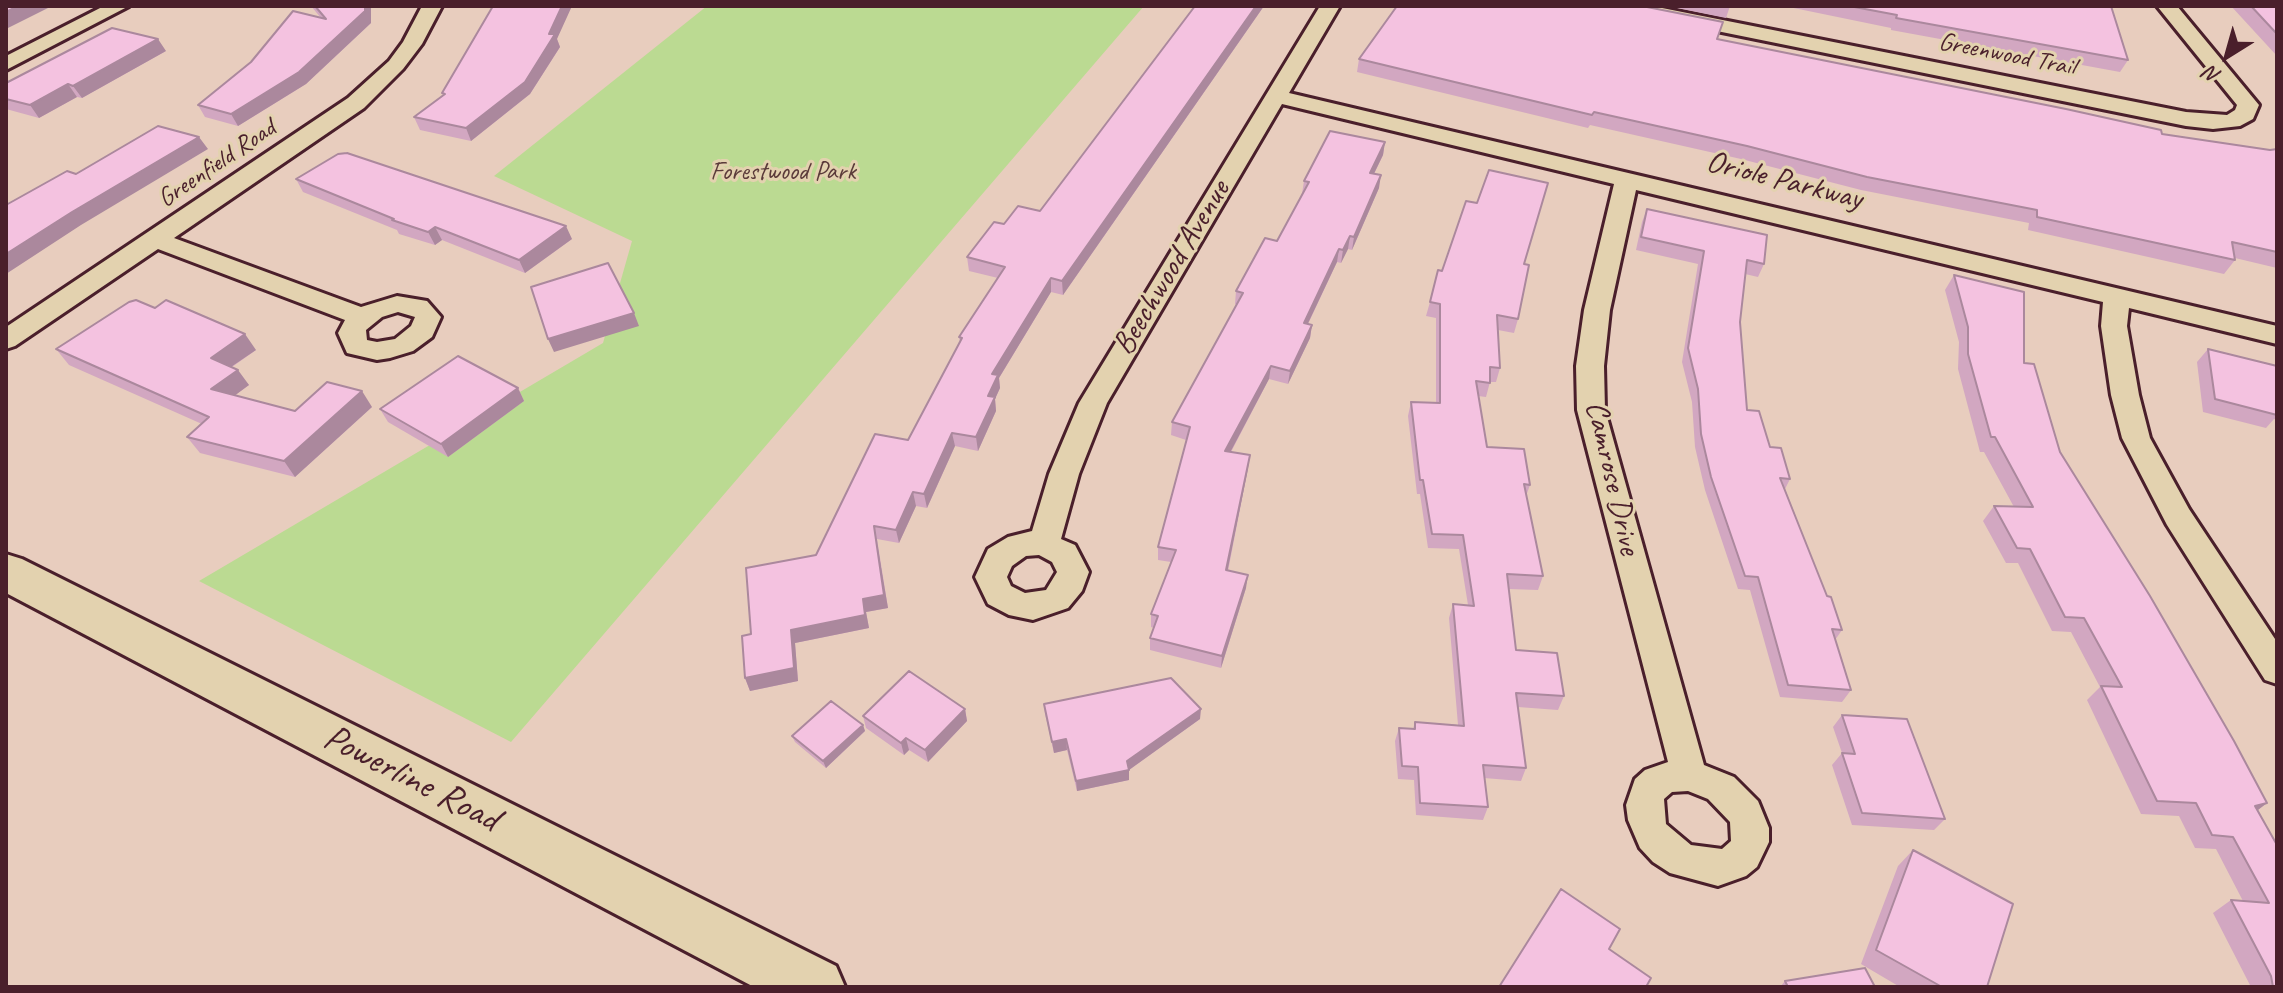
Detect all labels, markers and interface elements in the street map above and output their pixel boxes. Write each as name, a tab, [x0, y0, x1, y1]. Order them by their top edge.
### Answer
north arrow	[2187, 16, 2267, 96]
street label: Greenwood Trail	[1936, 26, 2078, 84]
text: N	[2199, 60, 2226, 90]
street label: Greenfield Road	[152, 113, 282, 215]
street label: Oriole Parkway	[1702, 143, 1866, 219]
park label: Forestwood Park	[710, 156, 856, 188]
street label: Beechwood Avenue	[1105, 174, 1239, 362]
street label: Camrose Drive	[1576, 398, 1648, 558]
street label: Powerline Road	[316, 715, 506, 843]

